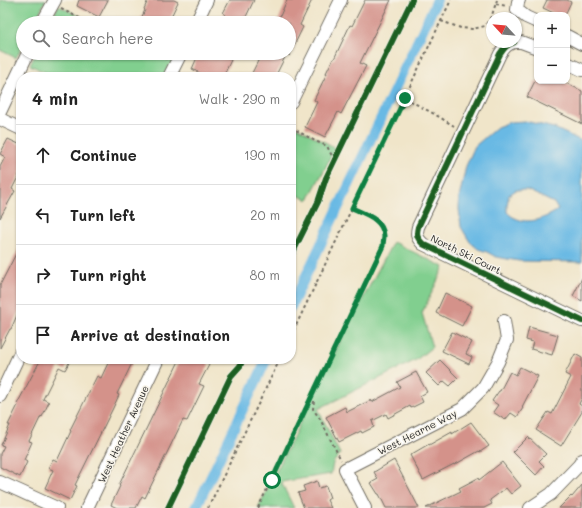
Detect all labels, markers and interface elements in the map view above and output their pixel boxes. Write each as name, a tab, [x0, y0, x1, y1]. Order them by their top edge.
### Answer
north arrow	[486, 12, 522, 48]
map controls	[534, 12, 570, 84]
button: +	[534, 12, 570, 48]
search box	[16, 16, 296, 60]
icon: search	[30, 27, 52, 49]
text: Search here	[62, 28, 153, 48]
button: −	[534, 48, 570, 84]
text: 4 min	[32, 87, 78, 109]
route end	[396, 89, 414, 107]
text: Walk · 290 m	[199, 90, 280, 107]
icon: ahead	[32, 144, 54, 166]
text: Continue	[70, 145, 137, 165]
text: 190 m	[244, 146, 280, 163]
icon: left	[32, 204, 54, 226]
text: Turn left	[70, 205, 135, 225]
text: 20 m	[250, 206, 280, 223]
street label: North Ski Court	[428, 231, 504, 277]
icon: right	[32, 264, 54, 286]
text: Turn right	[70, 265, 147, 285]
text: 80 m	[250, 266, 280, 283]
icon: arrive	[32, 324, 54, 346]
text: Arrive at destination	[70, 325, 230, 345]
street label: West Heather Avenue	[94, 383, 152, 485]
street label: West Hearne Way	[375, 406, 459, 458]
route start	[263, 471, 281, 489]

